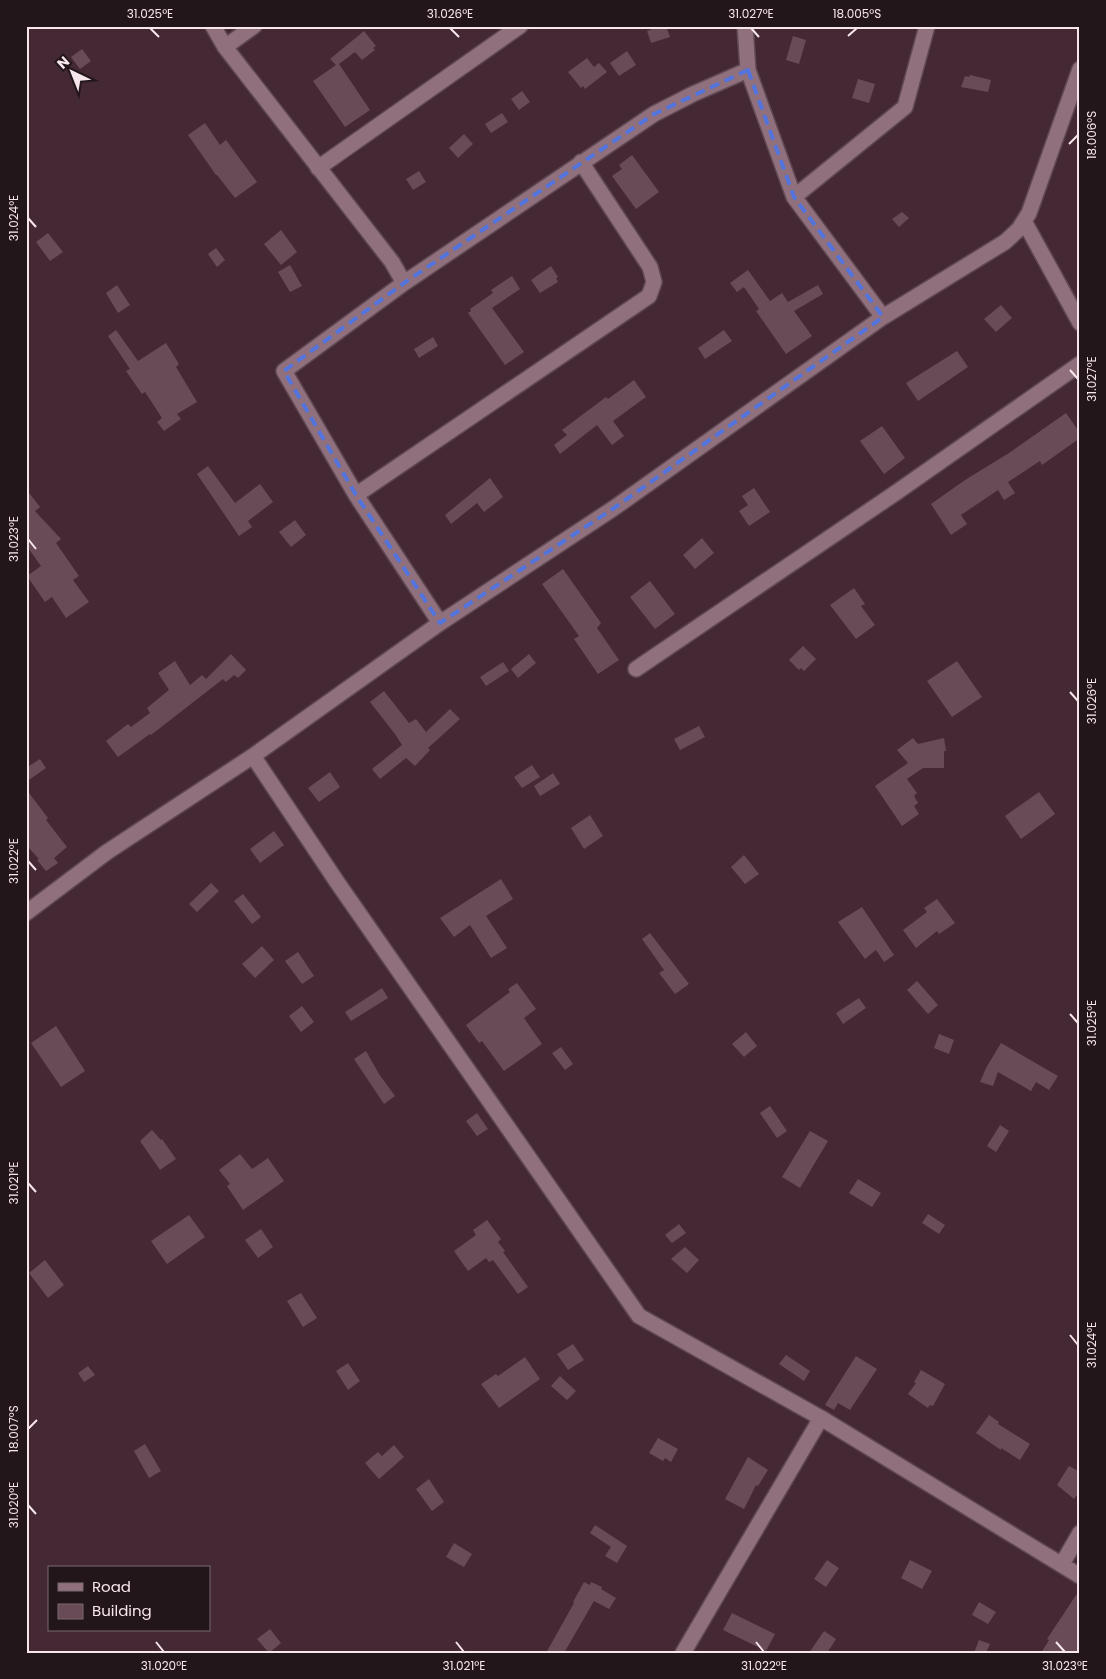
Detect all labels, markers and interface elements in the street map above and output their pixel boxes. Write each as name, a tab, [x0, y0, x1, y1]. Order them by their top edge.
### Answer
text: 31.025°E	[127, 5, 173, 22]
text: 31.026°E	[427, 5, 473, 22]
text: 31.027°E	[728, 5, 774, 22]
text: 18.005°S	[833, 5, 881, 22]
north arrow	[48, 48, 98, 98]
text: N	[52, 52, 74, 73]
text: 18.006°S	[1083, 111, 1100, 159]
text: 31.024°E	[5, 195, 22, 241]
text: 31.027°E	[1083, 356, 1100, 402]
text: 31.023°E	[5, 516, 22, 562]
text: 31.026°E	[1083, 678, 1100, 724]
text: 31.022°E	[5, 838, 22, 884]
text: 31.025°E	[1083, 1000, 1100, 1046]
text: 31.021°E	[5, 1162, 22, 1204]
text: 31.024°E	[1083, 1322, 1100, 1368]
text: 18.007°S	[5, 1405, 22, 1453]
text: 31.020°E	[5, 1482, 22, 1528]
legend	[48, 1566, 210, 1632]
text: Road	[92, 1576, 131, 1597]
text: Building	[92, 1600, 152, 1621]
text: 31.020°E	[141, 1657, 187, 1674]
text: 31.021°E	[443, 1657, 485, 1674]
text: 31.022°E	[741, 1657, 787, 1674]
text: 31.023°E	[1042, 1657, 1088, 1674]

